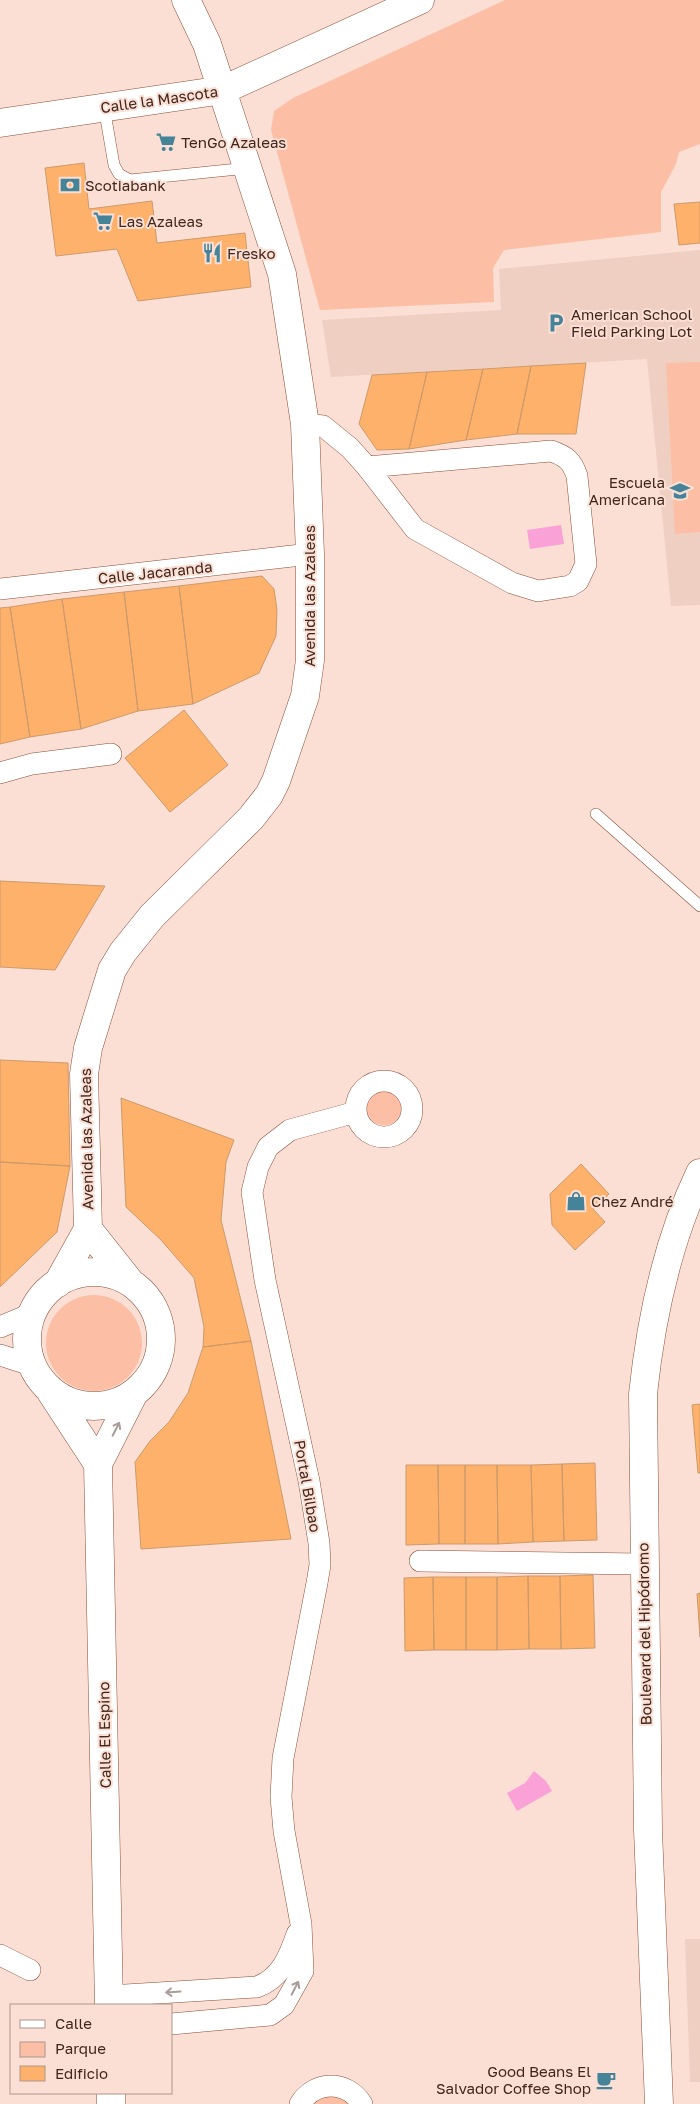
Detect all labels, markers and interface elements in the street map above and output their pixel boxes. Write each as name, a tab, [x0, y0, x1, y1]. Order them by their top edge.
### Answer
street label: Calle la Mascota	[99, 82, 219, 116]
supermarket icon: TenGo Azaleas	[155, 131, 177, 153]
place label: TenGo Azaleas	[181, 133, 286, 151]
bank icon: Scotiabank	[59, 174, 81, 196]
place label: Scotiabank	[85, 176, 166, 194]
supermarket icon: Las Azaleas	[92, 210, 114, 232]
place label: Las Azaleas	[118, 212, 203, 230]
restaurant icon: Fresko	[201, 242, 223, 264]
place label: Fresko	[227, 244, 275, 262]
place label: American School Field Parking Lot	[571, 305, 693, 340]
parking icon: American School Field Parking Lot	[545, 312, 567, 334]
place label: Escuela Americana	[589, 473, 665, 508]
school or university icon: Escuela Americana	[669, 480, 691, 502]
street label: Avenida las Azaleas	[300, 525, 318, 667]
street label: Calle Jacaranda	[97, 557, 213, 587]
street label: Avenida las Azaleas	[76, 1068, 96, 1210]
shop icon: Chez André	[565, 1190, 587, 1212]
place label: Chez André	[591, 1192, 674, 1210]
one-way arrow	[112, 1422, 121, 1437]
street label: Portal Bilbao	[291, 1438, 325, 1534]
street label: Boulevard del Hipódromo	[633, 1543, 655, 1725]
street label: Calle El Espino	[94, 1681, 114, 1789]
one-way arrow	[290, 1980, 300, 1995]
one-way arrow	[165, 1988, 181, 1997]
legend	[10, 2004, 172, 2094]
text: Calle	[55, 2014, 92, 2032]
text: Parque	[55, 2039, 106, 2057]
place label: Good Beans El Salvador Coffee Shop	[436, 2062, 591, 2097]
text: Edificio	[55, 2064, 108, 2082]
cafe icon: Good Beans El Salvador Coffee Shop	[595, 2069, 617, 2091]

